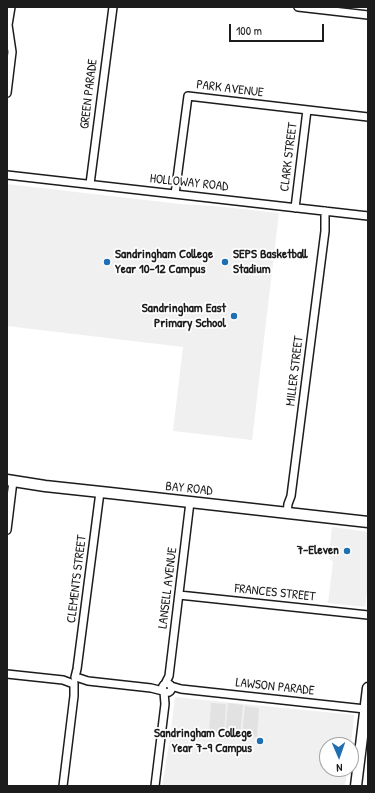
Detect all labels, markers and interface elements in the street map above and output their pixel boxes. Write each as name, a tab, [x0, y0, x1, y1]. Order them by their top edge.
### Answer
scale bar	[231, 16, 326, 42]
text: 100 m	[236, 22, 262, 39]
street label: GREEN PARADE	[77, 58, 101, 130]
street label: PARK AVENUE	[196, 77, 264, 101]
street label: CLARK STREET	[277, 122, 301, 192]
street label: HOLLOWAY ROAD	[149, 171, 229, 195]
place label: Sandringham College Year 10-12 Campus	[115, 247, 213, 278]
place label: SEPS Basketball Stadium	[233, 247, 308, 278]
marker: Sandringham College Year 10-12 Campus	[102, 257, 112, 267]
marker: SEPS Basketball Stadium	[220, 257, 230, 267]
place label: Sandringham East Primary School	[142, 301, 226, 332]
marker: Sandringham East Primary School	[229, 311, 239, 321]
street label: MILLER STREET	[283, 335, 307, 407]
street label: BAY ROAD	[165, 479, 213, 499]
street label: CLEMENTS STREET	[64, 534, 90, 624]
place label: 7-Eleven	[297, 543, 339, 559]
marker: 7-Eleven	[342, 546, 352, 556]
street label: LANSELL AVENUE	[155, 547, 181, 629]
street label: FRANCES STREET	[234, 581, 316, 605]
street label: LAWSON PARADE	[235, 675, 315, 699]
place label: Sandringham College Year 7-9 Campus	[154, 726, 252, 757]
marker: Sandringham College Year 7-9 Campus	[255, 736, 265, 746]
north arrow	[319, 737, 359, 777]
text: N	[336, 761, 343, 775]

